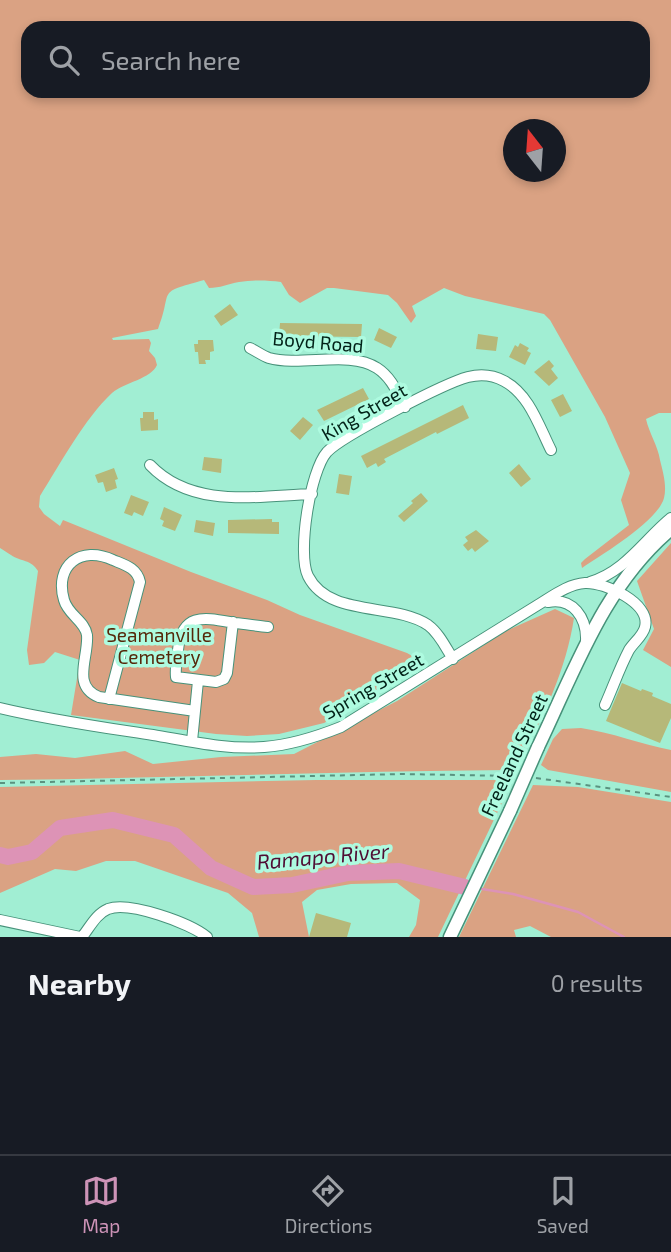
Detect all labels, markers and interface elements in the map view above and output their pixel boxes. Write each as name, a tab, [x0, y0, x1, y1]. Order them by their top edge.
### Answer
search box	[21, 21, 650, 98]
icon: search	[45, 41, 83, 79]
text: Search here	[101, 44, 241, 75]
north arrow	[503, 119, 566, 182]
street label: Boyd Road	[272, 326, 365, 357]
street label: King Street	[317, 378, 410, 445]
park label: Seamanville Cemetery	[106, 623, 212, 668]
street label: Spring Street	[318, 647, 427, 724]
street label: Freeland Street	[475, 690, 552, 820]
water label: Ramapo River	[256, 837, 391, 874]
text: Nearby	[28, 965, 131, 1001]
text: 0 results	[551, 969, 643, 997]
tab: Map	[82, 1172, 120, 1237]
tab: Directions	[285, 1172, 372, 1237]
tab: Saved	[537, 1172, 589, 1237]

